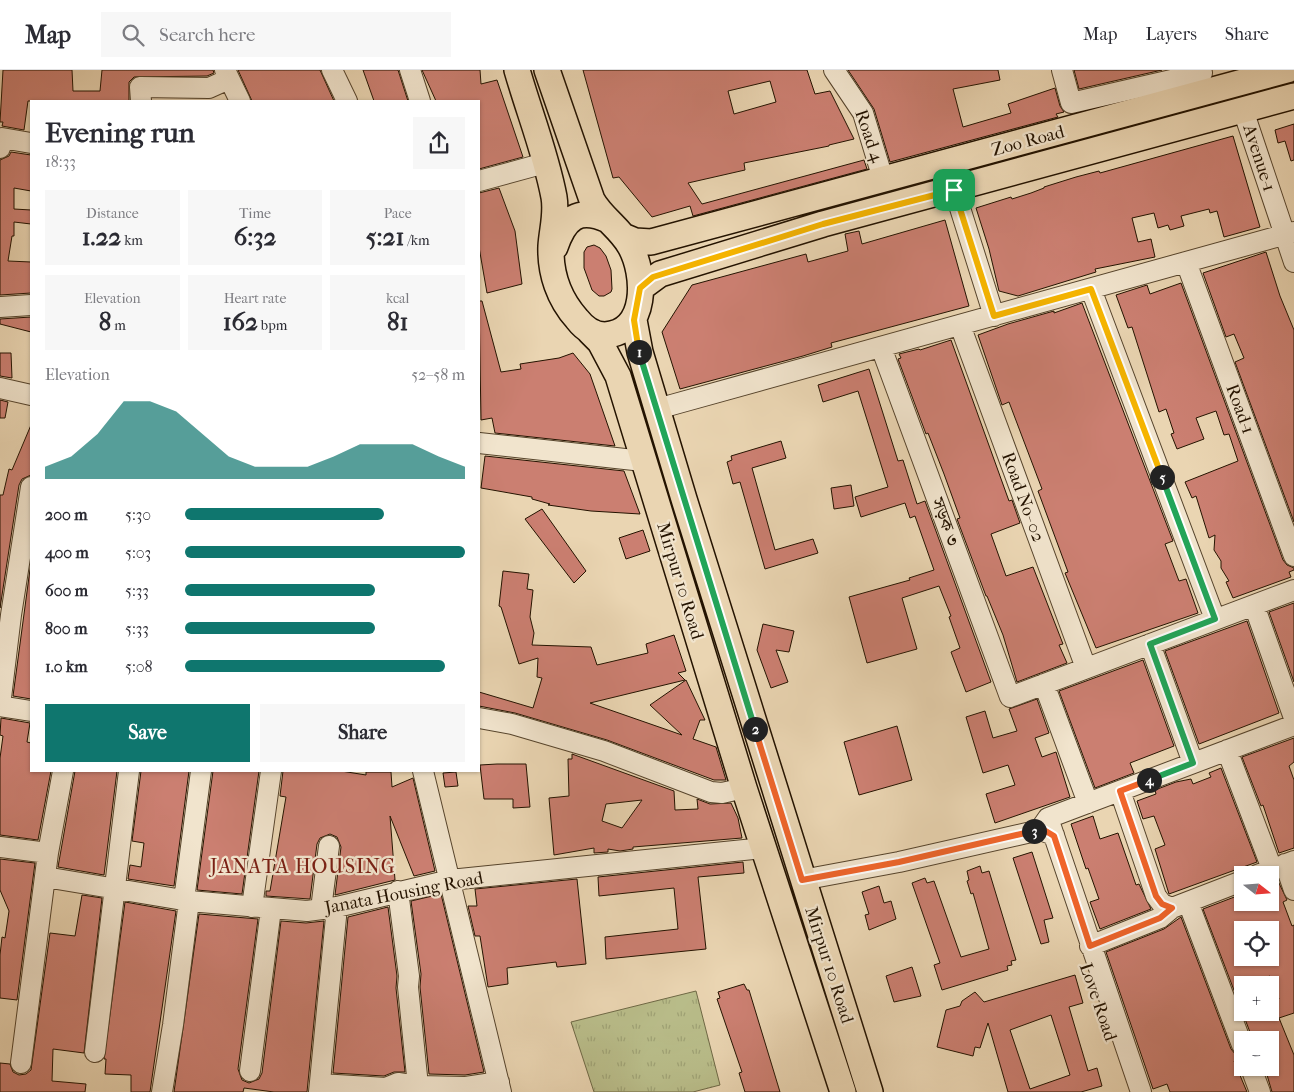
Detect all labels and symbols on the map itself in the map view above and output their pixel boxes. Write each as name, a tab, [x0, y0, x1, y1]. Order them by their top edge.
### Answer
street label: Road 4	[850, 107, 888, 166]
street label: Zoo Road	[989, 121, 1067, 161]
street label: Avenue-1	[1238, 121, 1280, 194]
pin	[933, 169, 975, 211]
pin: 1	[626, 340, 652, 364]
street label: Road-1	[1221, 381, 1259, 437]
street label: Road No- 02	[997, 449, 1049, 545]
pin: 5	[1150, 464, 1174, 490]
street label: সড়ক ৩	[926, 494, 964, 549]
street label: Mirpur 10 Road	[652, 520, 708, 642]
pin: 2	[742, 716, 768, 742]
pin: 4	[1136, 768, 1162, 792]
pin: 3	[1022, 818, 1046, 844]
district label: JANATA HOUSING	[208, 855, 396, 878]
north arrow	[1234, 866, 1279, 911]
street label: Janata Housing Road	[321, 867, 485, 919]
street label: Mirpur 10 Road	[800, 904, 858, 1026]
street label: Love Road	[1075, 960, 1121, 1044]

